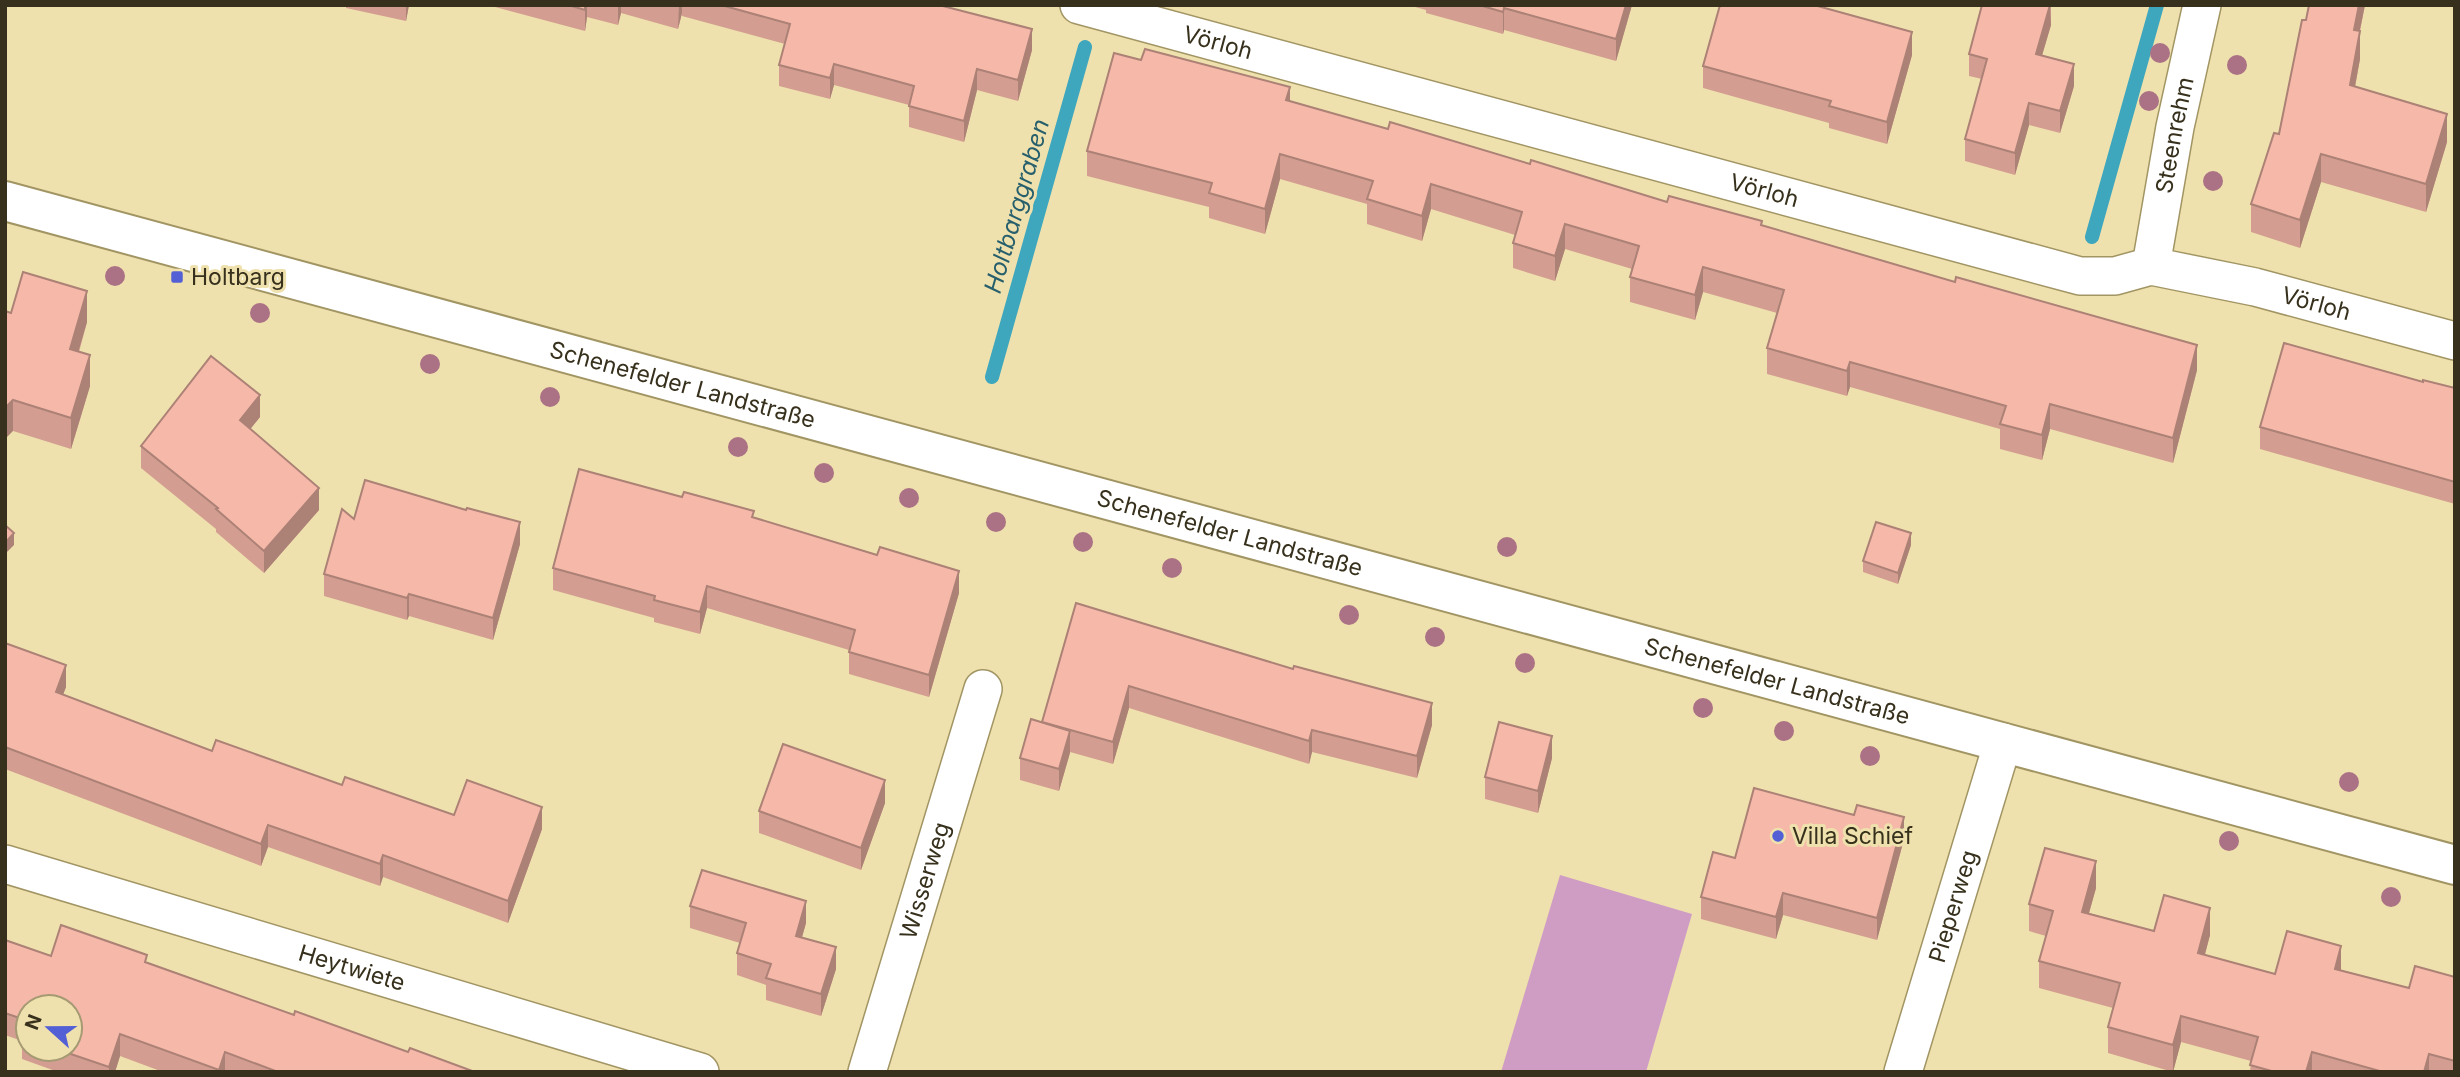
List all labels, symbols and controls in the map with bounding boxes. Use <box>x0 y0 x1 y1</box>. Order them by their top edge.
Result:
street label: Vörloh <box>1180 20 1256 65</box>
street label: Steenrehm <box>2150 74 2200 195</box>
water label: Holtbarggraben <box>978 115 1055 296</box>
street label: Vörloh <box>1727 168 1802 213</box>
place label: Holtbarg <box>191 263 285 291</box>
marker: Holtbarg <box>169 269 185 285</box>
street label: Vörloh <box>2279 281 2354 326</box>
street label: Schenefelder Landstraße <box>547 335 818 434</box>
street label: Schenefelder Landstraße <box>1094 484 1366 582</box>
street label: Schenefelder Landstraße <box>1641 632 1913 731</box>
street label: Wisserweg <box>894 819 956 942</box>
place label: Villa Schief <box>1792 822 1913 850</box>
marker: Villa Schief <box>1770 828 1786 844</box>
street label: Pieperweg <box>1923 847 1983 966</box>
street label: Heytwiete <box>295 939 408 997</box>
north arrow <box>14 993 84 1063</box>
text: N <box>20 1011 47 1033</box>

